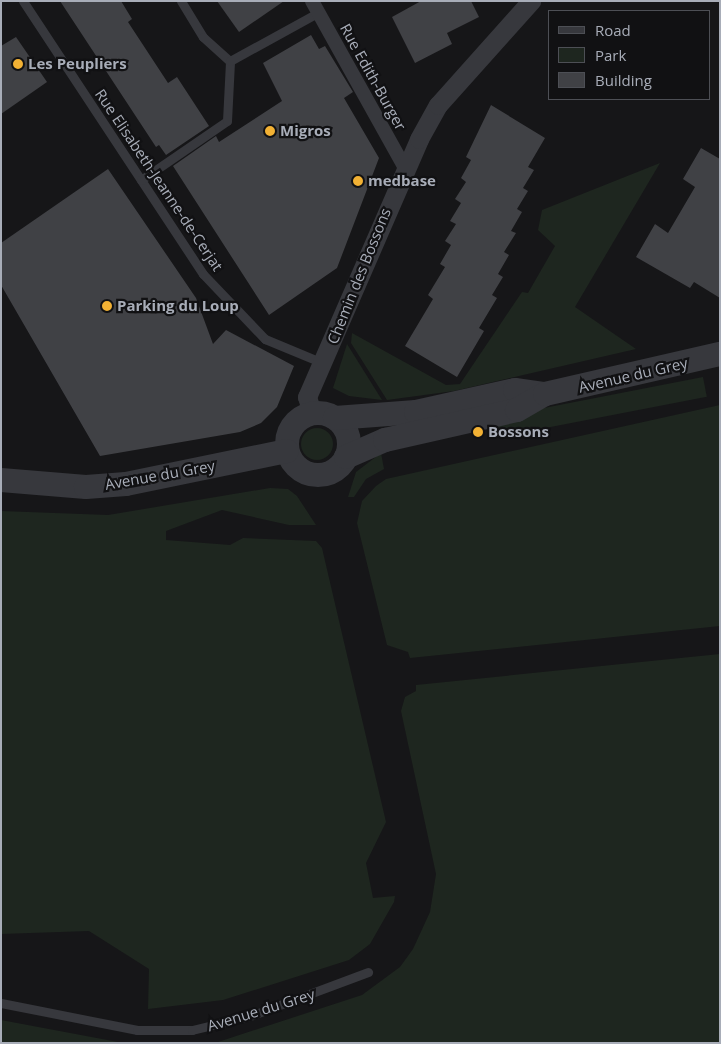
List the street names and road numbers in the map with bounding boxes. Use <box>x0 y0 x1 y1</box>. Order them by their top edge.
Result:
street label: Rue Edith-Burger <box>336 21 410 133</box>
street label: Rue Elisabeth-Jeanne-de-Cerjat <box>91 86 227 274</box>
street label: Chemin des Bossons <box>324 205 394 347</box>
street label: Avenue du Grey <box>577 354 689 396</box>
street label: Avenue du Grey <box>104 456 216 494</box>
street label: Avenue du Grey <box>205 985 317 1035</box>

